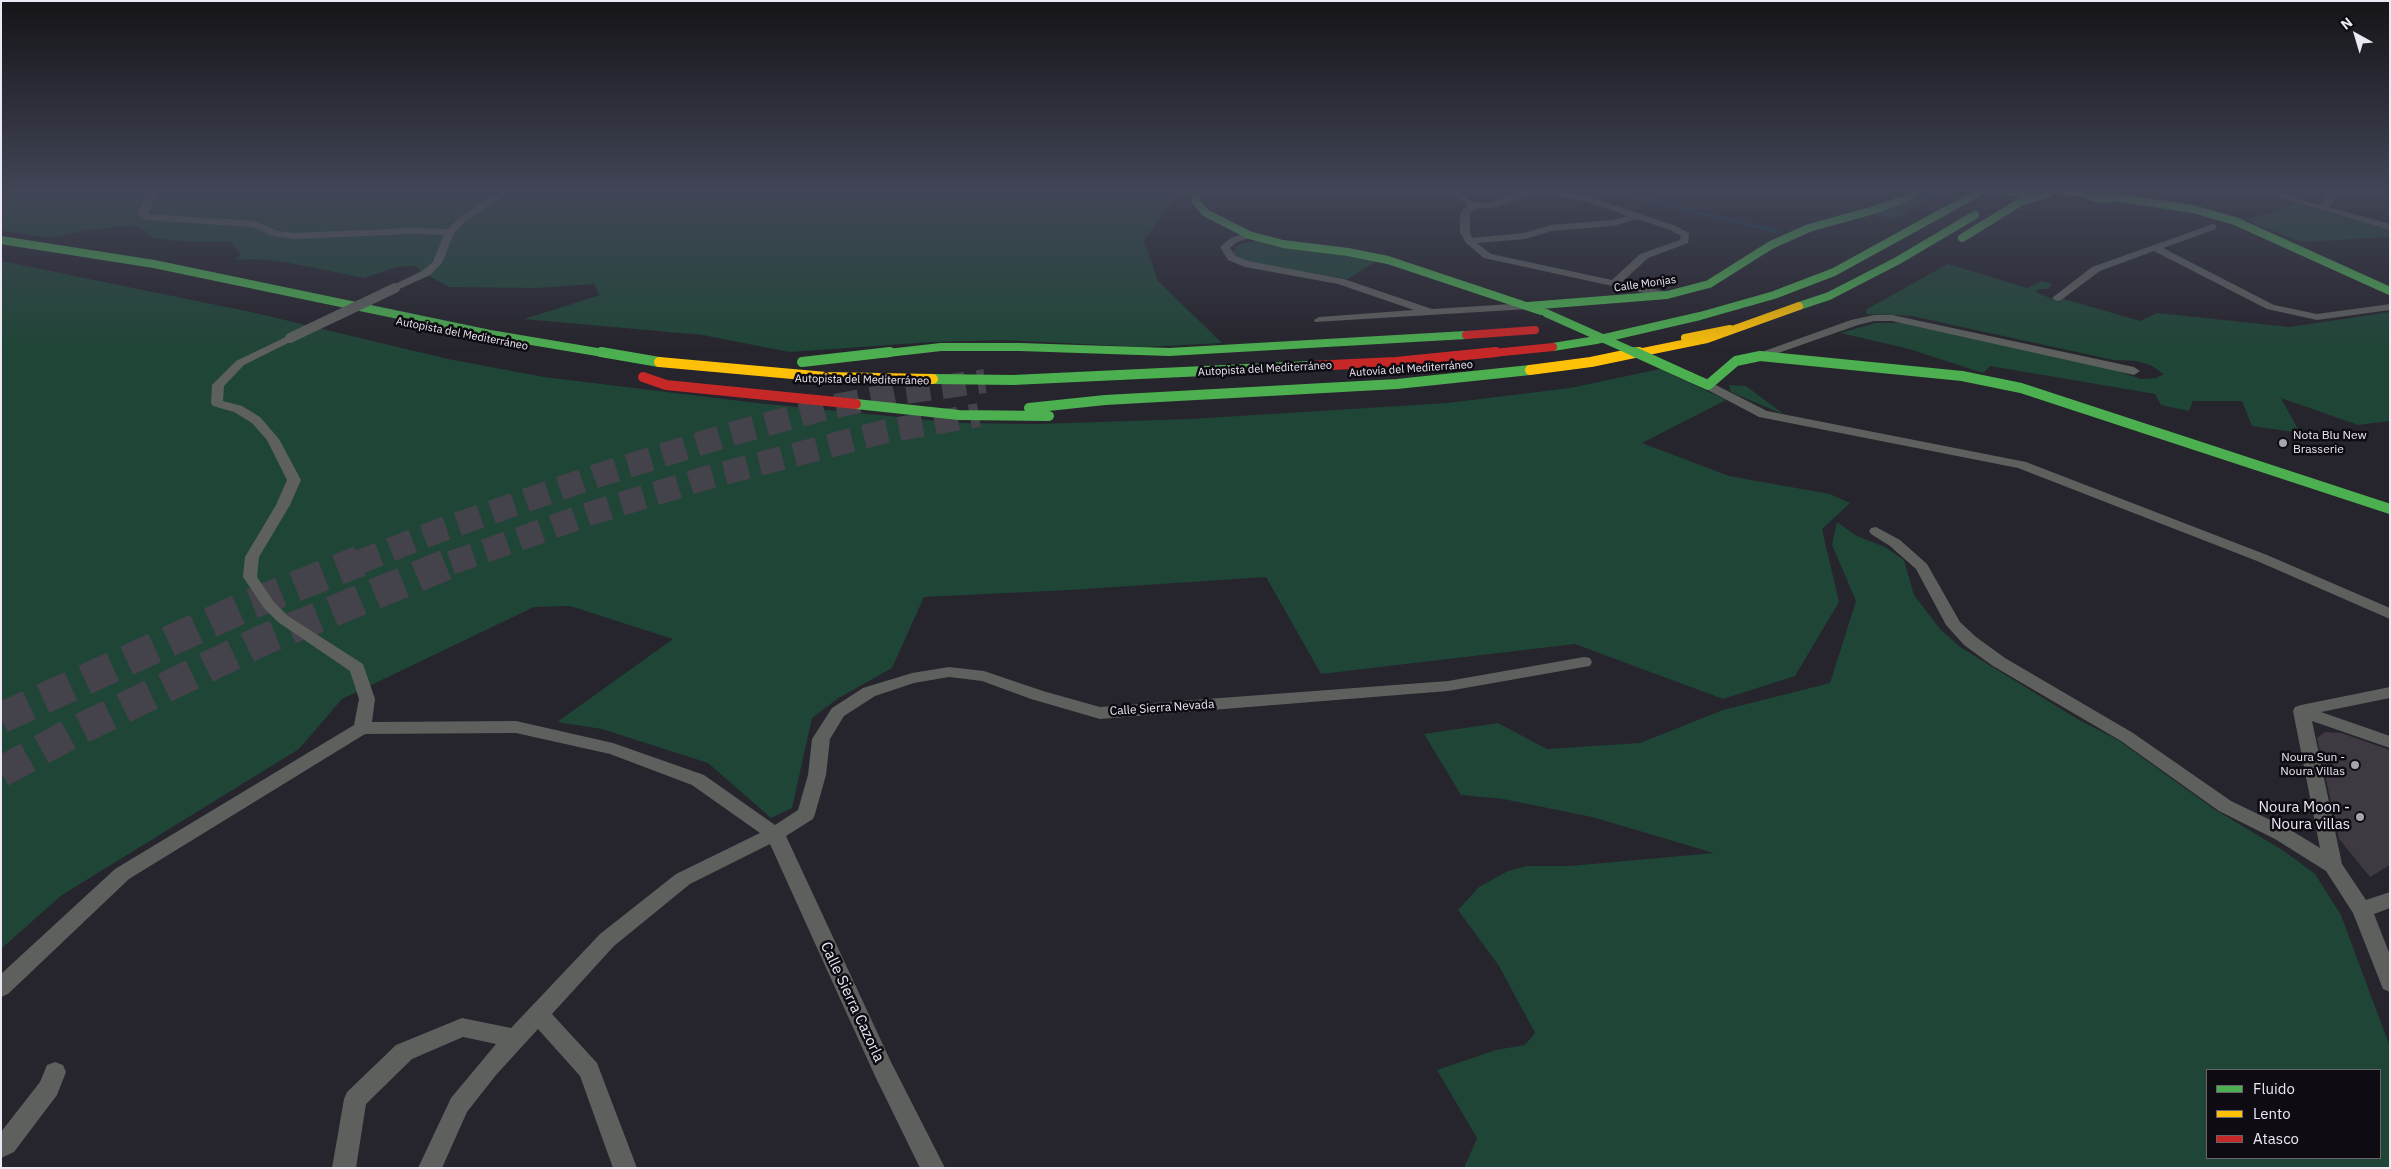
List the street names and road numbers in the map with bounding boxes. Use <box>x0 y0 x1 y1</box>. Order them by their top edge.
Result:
street label: Calle Monjas <box>1613 273 1677 295</box>
street label: Autopista del Mediterráneo <box>395 315 529 353</box>
street label: Autovía del Mediterráneo <box>1349 358 1473 380</box>
street label: Autopista del Mediterráneo <box>1198 359 1332 379</box>
street label: Autopista del Mediterráneo <box>795 372 929 388</box>
street label: Calle Sierra Nevada <box>1109 697 1215 719</box>
street label: Calle Sierra Cazorla <box>816 939 888 1065</box>

